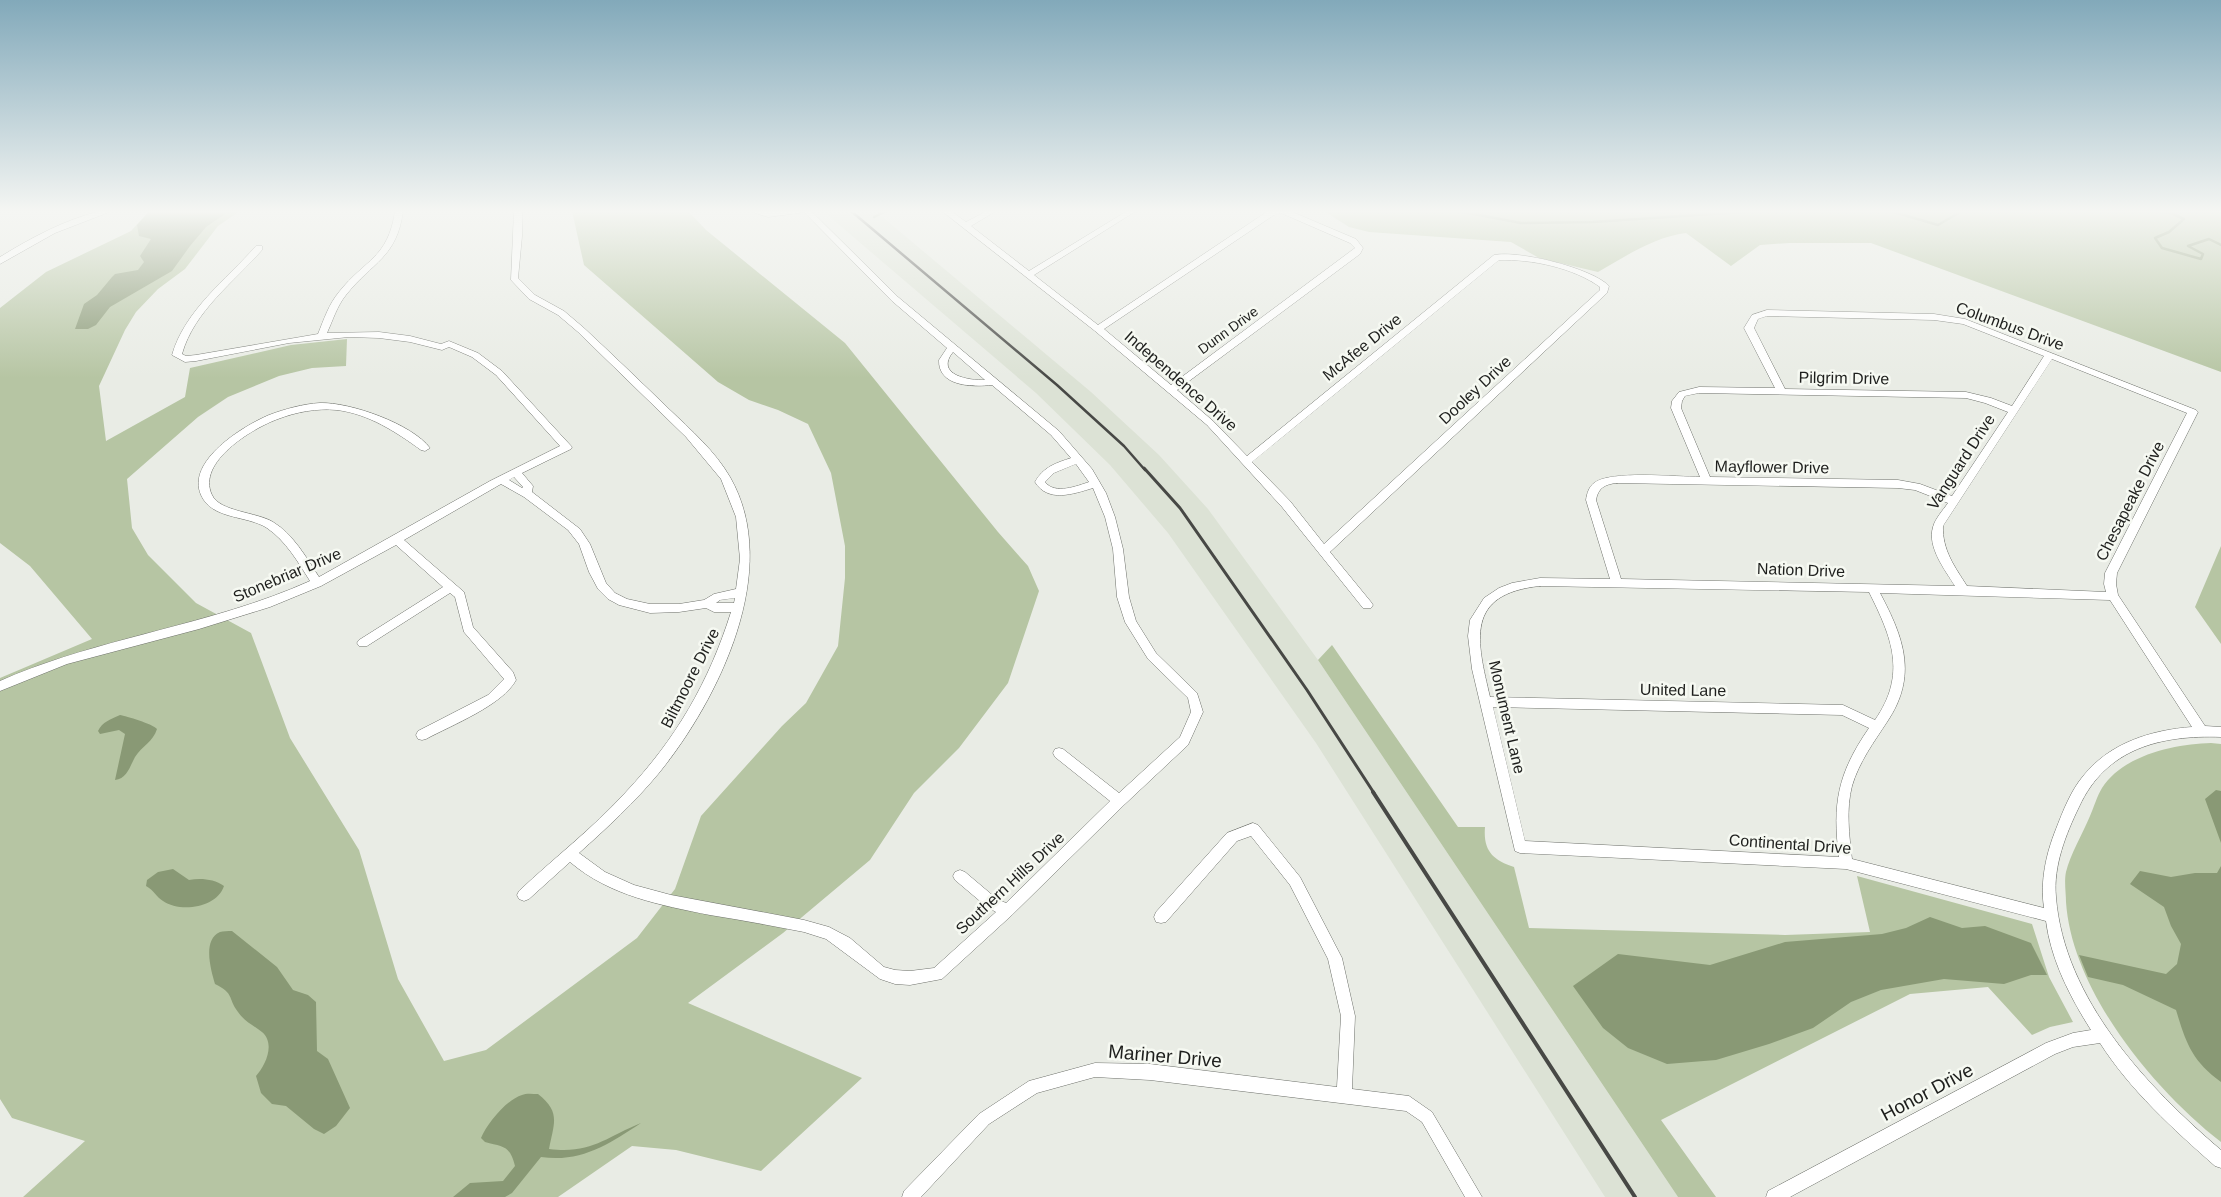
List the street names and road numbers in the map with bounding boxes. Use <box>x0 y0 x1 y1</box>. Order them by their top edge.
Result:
street label: Columbus Drive <box>1954 299 2066 353</box>
street label: Dunn Drive <box>1195 303 1261 357</box>
street label: McAfee Drive <box>1319 310 1405 384</box>
street label: Independence Drive <box>1121 328 1241 434</box>
street label: Dooley Drive <box>1436 352 1514 427</box>
street label: Pilgrim Drive <box>1799 369 1890 387</box>
street label: Vanguard Drive <box>1924 411 1998 513</box>
street label: Chesapeake Drive <box>2093 438 2167 563</box>
street label: Mayflower Drive <box>1715 458 1830 477</box>
street label: Stonebriar Drive <box>230 545 344 605</box>
street label: Nation Drive <box>1757 560 1845 580</box>
street label: Biltmoore Drive <box>658 625 722 731</box>
street label: Monument Lane <box>1486 659 1528 775</box>
street label: United Lane <box>1640 681 1726 699</box>
street label: Southern Hills Drive <box>952 829 1068 937</box>
street label: Continental Drive <box>1728 831 1852 857</box>
street label: Mariner Drive <box>1107 1041 1223 1071</box>
street label: Honor Drive <box>1877 1059 1977 1125</box>

